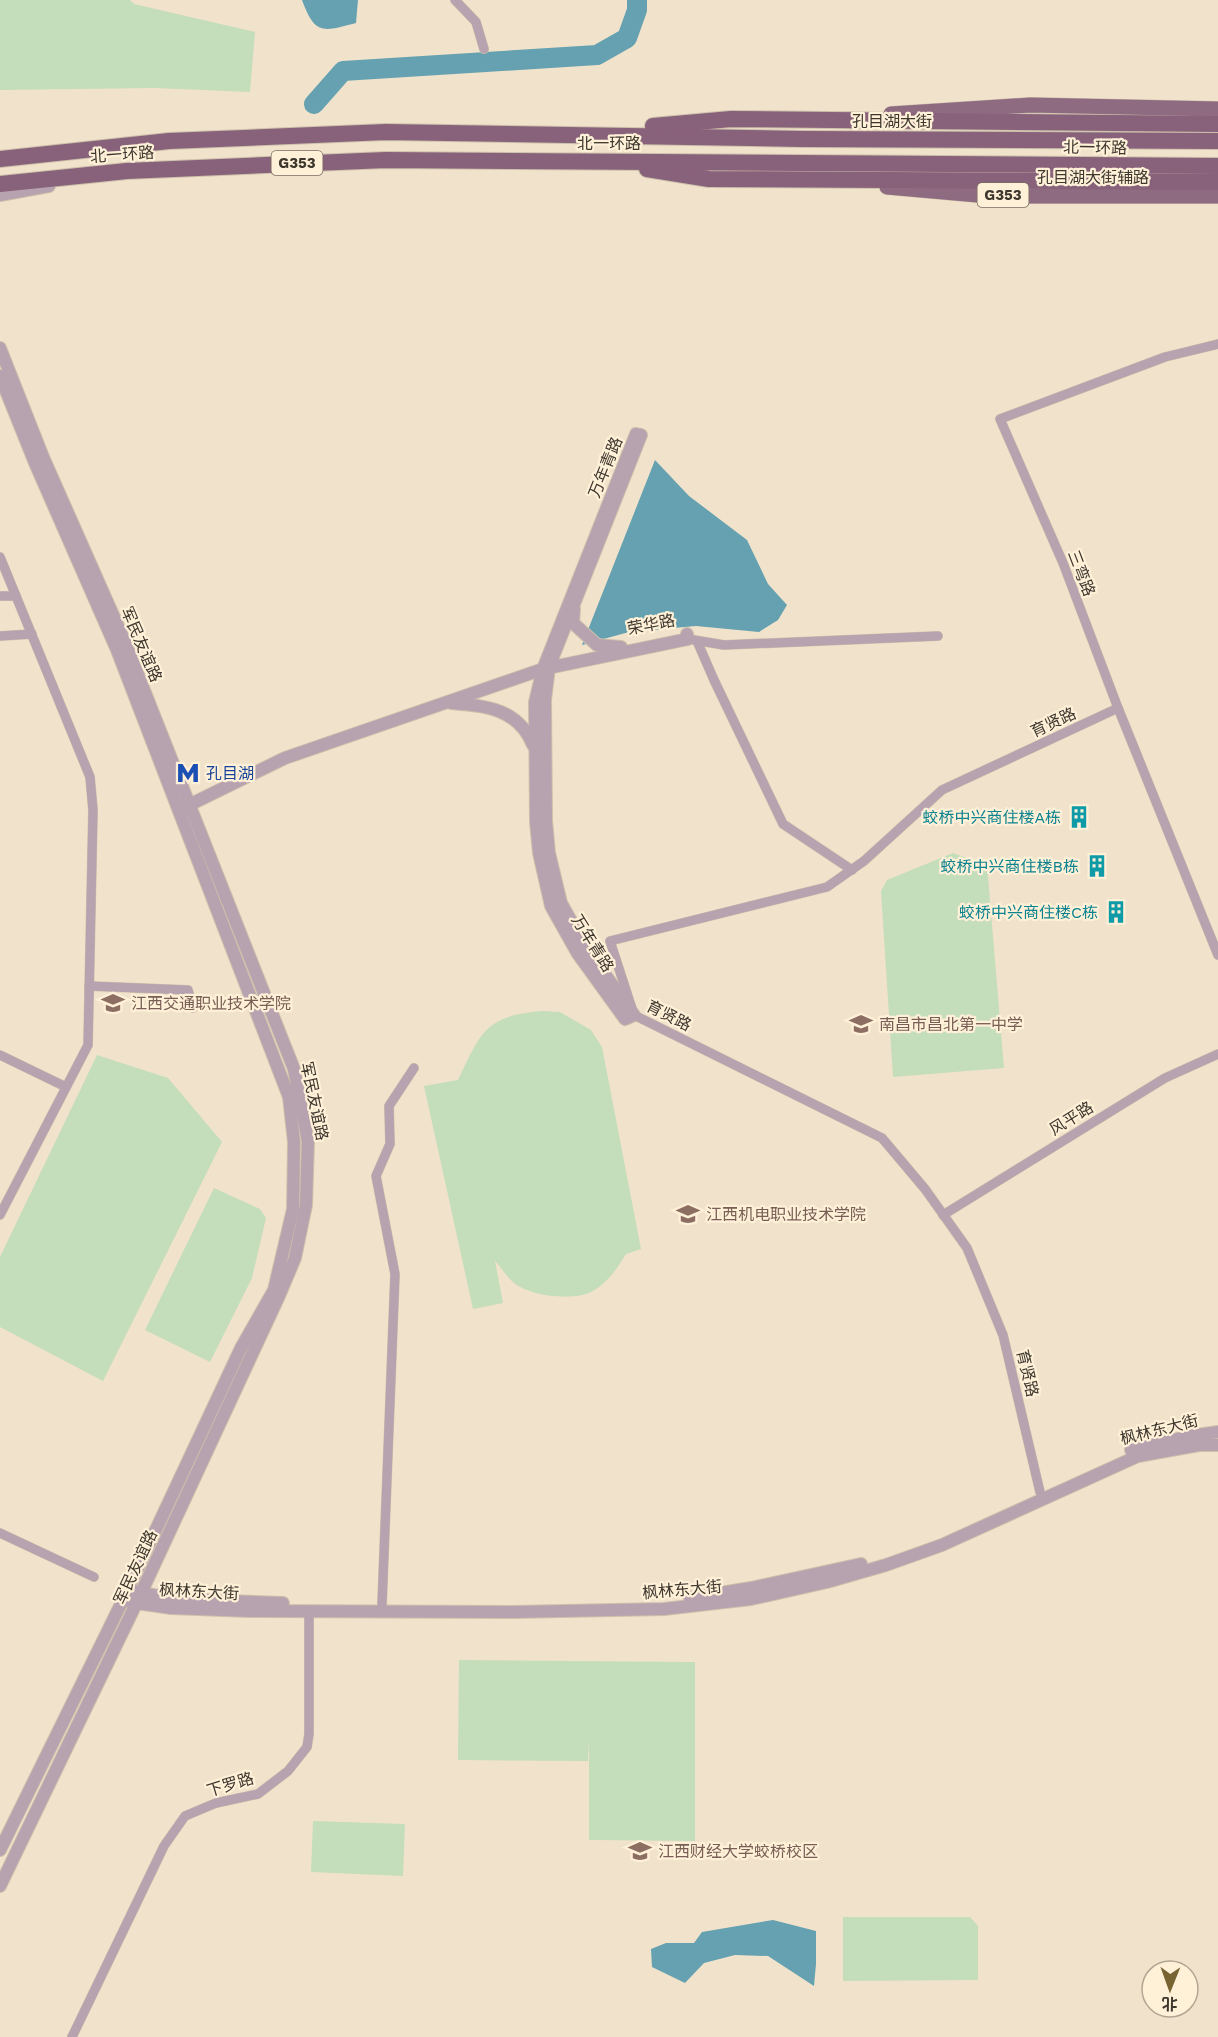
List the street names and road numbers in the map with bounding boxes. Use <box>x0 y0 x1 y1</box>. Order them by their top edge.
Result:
street label: 孔目湖大街 <box>852 112 932 131</box>
street label: 北一环路 <box>577 134 641 153</box>
street label: 北一环路 <box>1063 137 1127 158</box>
street label: 北一环路 <box>89 143 155 166</box>
road number: G353 <box>272 151 322 175</box>
street label: 孔目湖大街辅路 <box>1037 168 1149 187</box>
road number: G353 <box>978 183 1028 207</box>
street label: 万年青路 <box>585 434 626 500</box>
street label: 三弯路 <box>1064 547 1099 599</box>
street label: 军民友谊路 <box>117 604 166 685</box>
street label: 荣华路 <box>626 611 676 638</box>
street label: 育贤路 <box>1027 704 1079 741</box>
street label: 万年青路 <box>568 911 618 975</box>
street label: 育贤路 <box>643 996 694 1035</box>
street label: 军民友谊路 <box>297 1060 332 1142</box>
street label: 风平路 <box>1046 1098 1097 1139</box>
street label: 育贤路 <box>1013 1348 1042 1399</box>
street label: 枫林东大街 <box>1118 1411 1200 1448</box>
street label: 军民友谊路 <box>110 1527 161 1607</box>
street label: 枫林东大街 <box>641 1577 723 1602</box>
street label: 枫林东大街 <box>159 1580 239 1603</box>
street label: 下罗路 <box>204 1768 256 1801</box>

